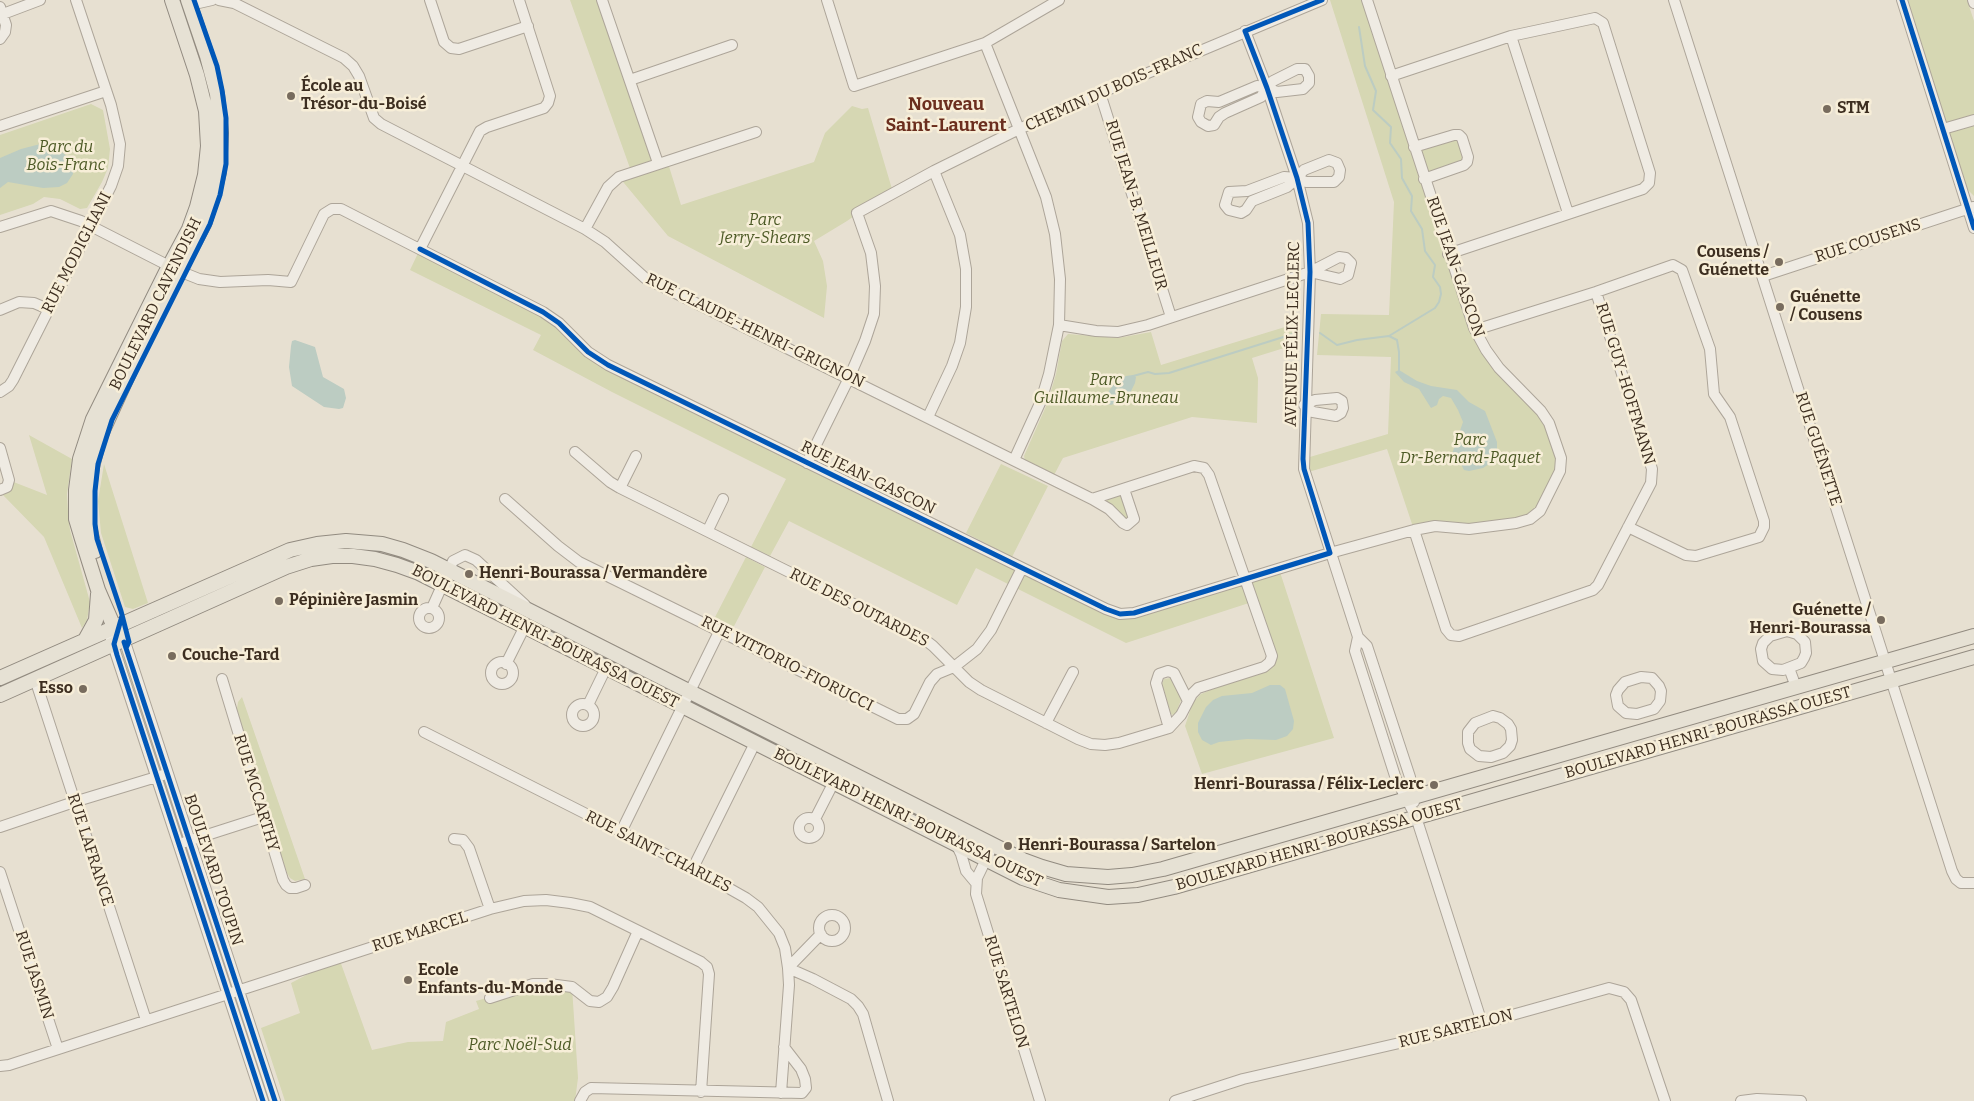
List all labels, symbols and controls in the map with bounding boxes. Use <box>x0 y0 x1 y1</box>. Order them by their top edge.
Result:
street label: CHEMIN DU BOIS-FRANC <box>1022 40 1206 136</box>
place label: École au Trésor-du-Boisé <box>301 77 427 115</box>
marker: École au Trésor-du-Boisé <box>285 90 297 102</box>
district label: Nouveau Saint-Laurent <box>885 94 1007 136</box>
place label: STM <box>1837 99 1870 119</box>
marker: STM <box>1821 103 1833 115</box>
street label: RUE JEAN-B. MEILLEUR <box>1101 118 1171 292</box>
park label: Parc du Bois-Franc <box>26 138 106 176</box>
street label: RUE MODIGLIANI <box>38 189 116 317</box>
street label: RUE JEAN-GASCON <box>1422 194 1488 340</box>
park label: Parc Jerry-Shears <box>719 211 811 249</box>
street label: BOULEVARD CAVENDISH <box>106 215 206 393</box>
street label: RUE COUSENS <box>1813 215 1923 267</box>
street label: AVENUE FÉLIX-LECLERC <box>1282 241 1304 427</box>
place label: Cousens / Guénette <box>1697 243 1769 281</box>
marker: Cousens / Guénette <box>1773 256 1785 268</box>
street label: RUE CLAUDE-HENRI-GRIGNON <box>642 270 868 392</box>
place label: Guénette / Cousens <box>1790 288 1862 326</box>
street label: RUE GUY-HOFFMANN <box>1591 301 1659 467</box>
marker: Guénette / Cousens <box>1774 301 1786 313</box>
park label: Parc Guillaume-Bruneau <box>1033 371 1179 409</box>
street label: RUE GUÉNETTE <box>1791 390 1845 508</box>
park label: Parc Dr-Bernard-Paquet <box>1400 431 1540 469</box>
street label: RUE JEAN-GASCON <box>797 437 939 519</box>
street label: BOULEVARD HENRI-BOURASSA OUEST <box>408 561 682 713</box>
place label: Henri-Bourassa / Vermandère <box>479 564 707 584</box>
street label: RUE DES OUTARDES <box>786 565 932 651</box>
marker: Henri-Bourassa / Vermandère <box>463 568 475 580</box>
place label: Pépinière Jasmin <box>289 591 418 611</box>
marker: Pépinière Jasmin <box>273 595 285 607</box>
place label: Guénette / Henri-Bourassa <box>1750 601 1871 639</box>
street label: RUE VITTORIO-FIORUCCI <box>698 612 876 716</box>
marker: Guénette / Henri-Bourassa <box>1875 614 1887 626</box>
place label: Couche-Tard <box>182 646 279 666</box>
marker: Couche-Tard <box>166 650 178 662</box>
place label: Esso <box>39 679 73 699</box>
marker: Esso <box>77 683 89 695</box>
street label: BOULEVARD HENRI-BOURASSA OUEST <box>1563 683 1853 783</box>
street label: RUE MCCARTHY <box>229 732 283 854</box>
street label: BOULEVARD HENRI-BOURASSA OUEST <box>770 744 1046 892</box>
place label: Henri-Bourassa / Félix-Leclerc <box>1194 775 1424 795</box>
marker: Henri-Bourassa / Félix-Leclerc <box>1428 779 1440 791</box>
street label: RUE LAFRANCE <box>63 791 117 909</box>
street label: BOULEVARD TOUPIN <box>179 792 247 948</box>
street label: BOULEVARD HENRI-BOURASSA OUEST <box>1174 795 1464 895</box>
street label: RUE SAINT-CHARLES <box>582 807 734 897</box>
place label: Henri-Bourassa / Sartelon <box>1018 836 1216 856</box>
marker: Henri-Bourassa / Sartelon <box>1002 840 1014 852</box>
street label: RUE MARCEL <box>370 908 470 956</box>
street label: RUE JASMIN <box>11 928 57 1022</box>
street label: RUE SARTELON <box>980 933 1032 1051</box>
place label: Ecole Enfants-du-Monde <box>418 961 563 999</box>
marker: Ecole Enfants-du-Monde <box>402 974 414 986</box>
street label: RUE SARTELON <box>1397 1006 1515 1052</box>
park label: Parc Noël-Sud <box>468 1036 572 1056</box>

